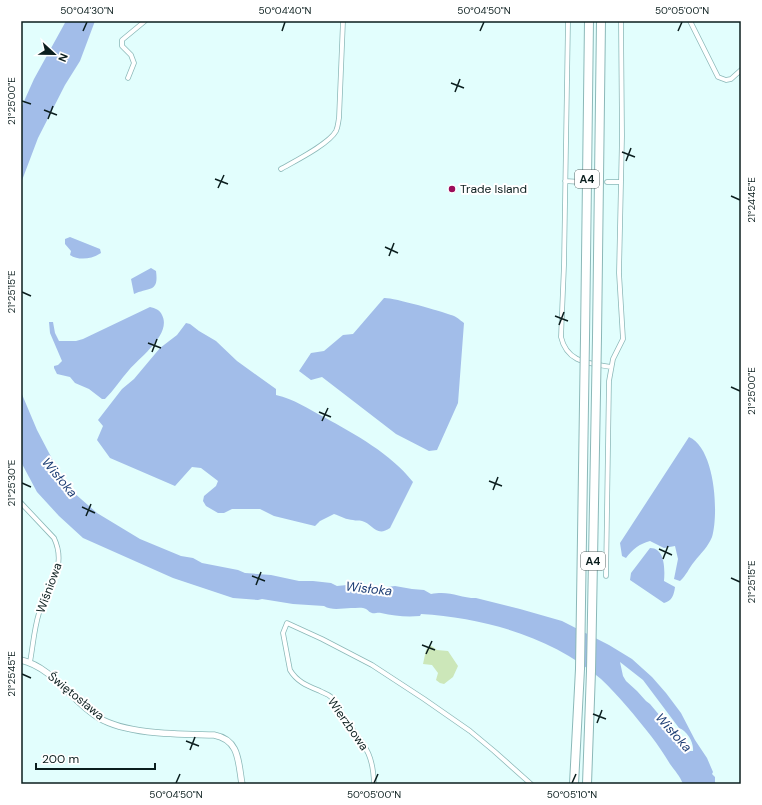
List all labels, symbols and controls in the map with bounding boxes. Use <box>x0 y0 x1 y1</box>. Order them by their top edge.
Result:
text: 50°04'30"N <box>60 4 114 17</box>
text: 50°04'40"N <box>258 4 312 17</box>
text: 50°04'50"N <box>457 4 511 17</box>
text: 50°05'00"N <box>655 4 709 17</box>
north arrow <box>34 34 74 74</box>
text: N <box>55 51 71 64</box>
text: 21°25'00"E <box>5 77 18 125</box>
road number: A4 <box>575 170 599 188</box>
text: 21°24'45"E <box>745 177 758 223</box>
place label: Trade Island <box>460 181 527 197</box>
marker: Trade Island <box>447 184 457 194</box>
text: 21°25'15"E <box>5 270 18 314</box>
text: 21°25'00"E <box>745 367 758 415</box>
water label: Wisłoka <box>38 454 81 501</box>
text: 21°25'30"E <box>5 459 18 506</box>
road number: A4 <box>581 552 605 570</box>
text: 21°25'15"E <box>745 560 758 604</box>
street label: Wiśniowa <box>32 561 66 615</box>
water label: Wisłoka <box>345 578 393 599</box>
text: 21°25'45"E <box>5 651 18 697</box>
street label: Świętosława <box>44 668 108 724</box>
street label: Wierzbowa <box>324 694 372 754</box>
water label: Wisłoka <box>652 709 696 755</box>
scale bar <box>36 745 155 771</box>
text: 200 m <box>42 751 79 767</box>
text: 50°04'50"N <box>149 788 203 801</box>
text: 50°05'00"N <box>347 788 401 801</box>
text: 50°05'10"N <box>547 788 597 801</box>

